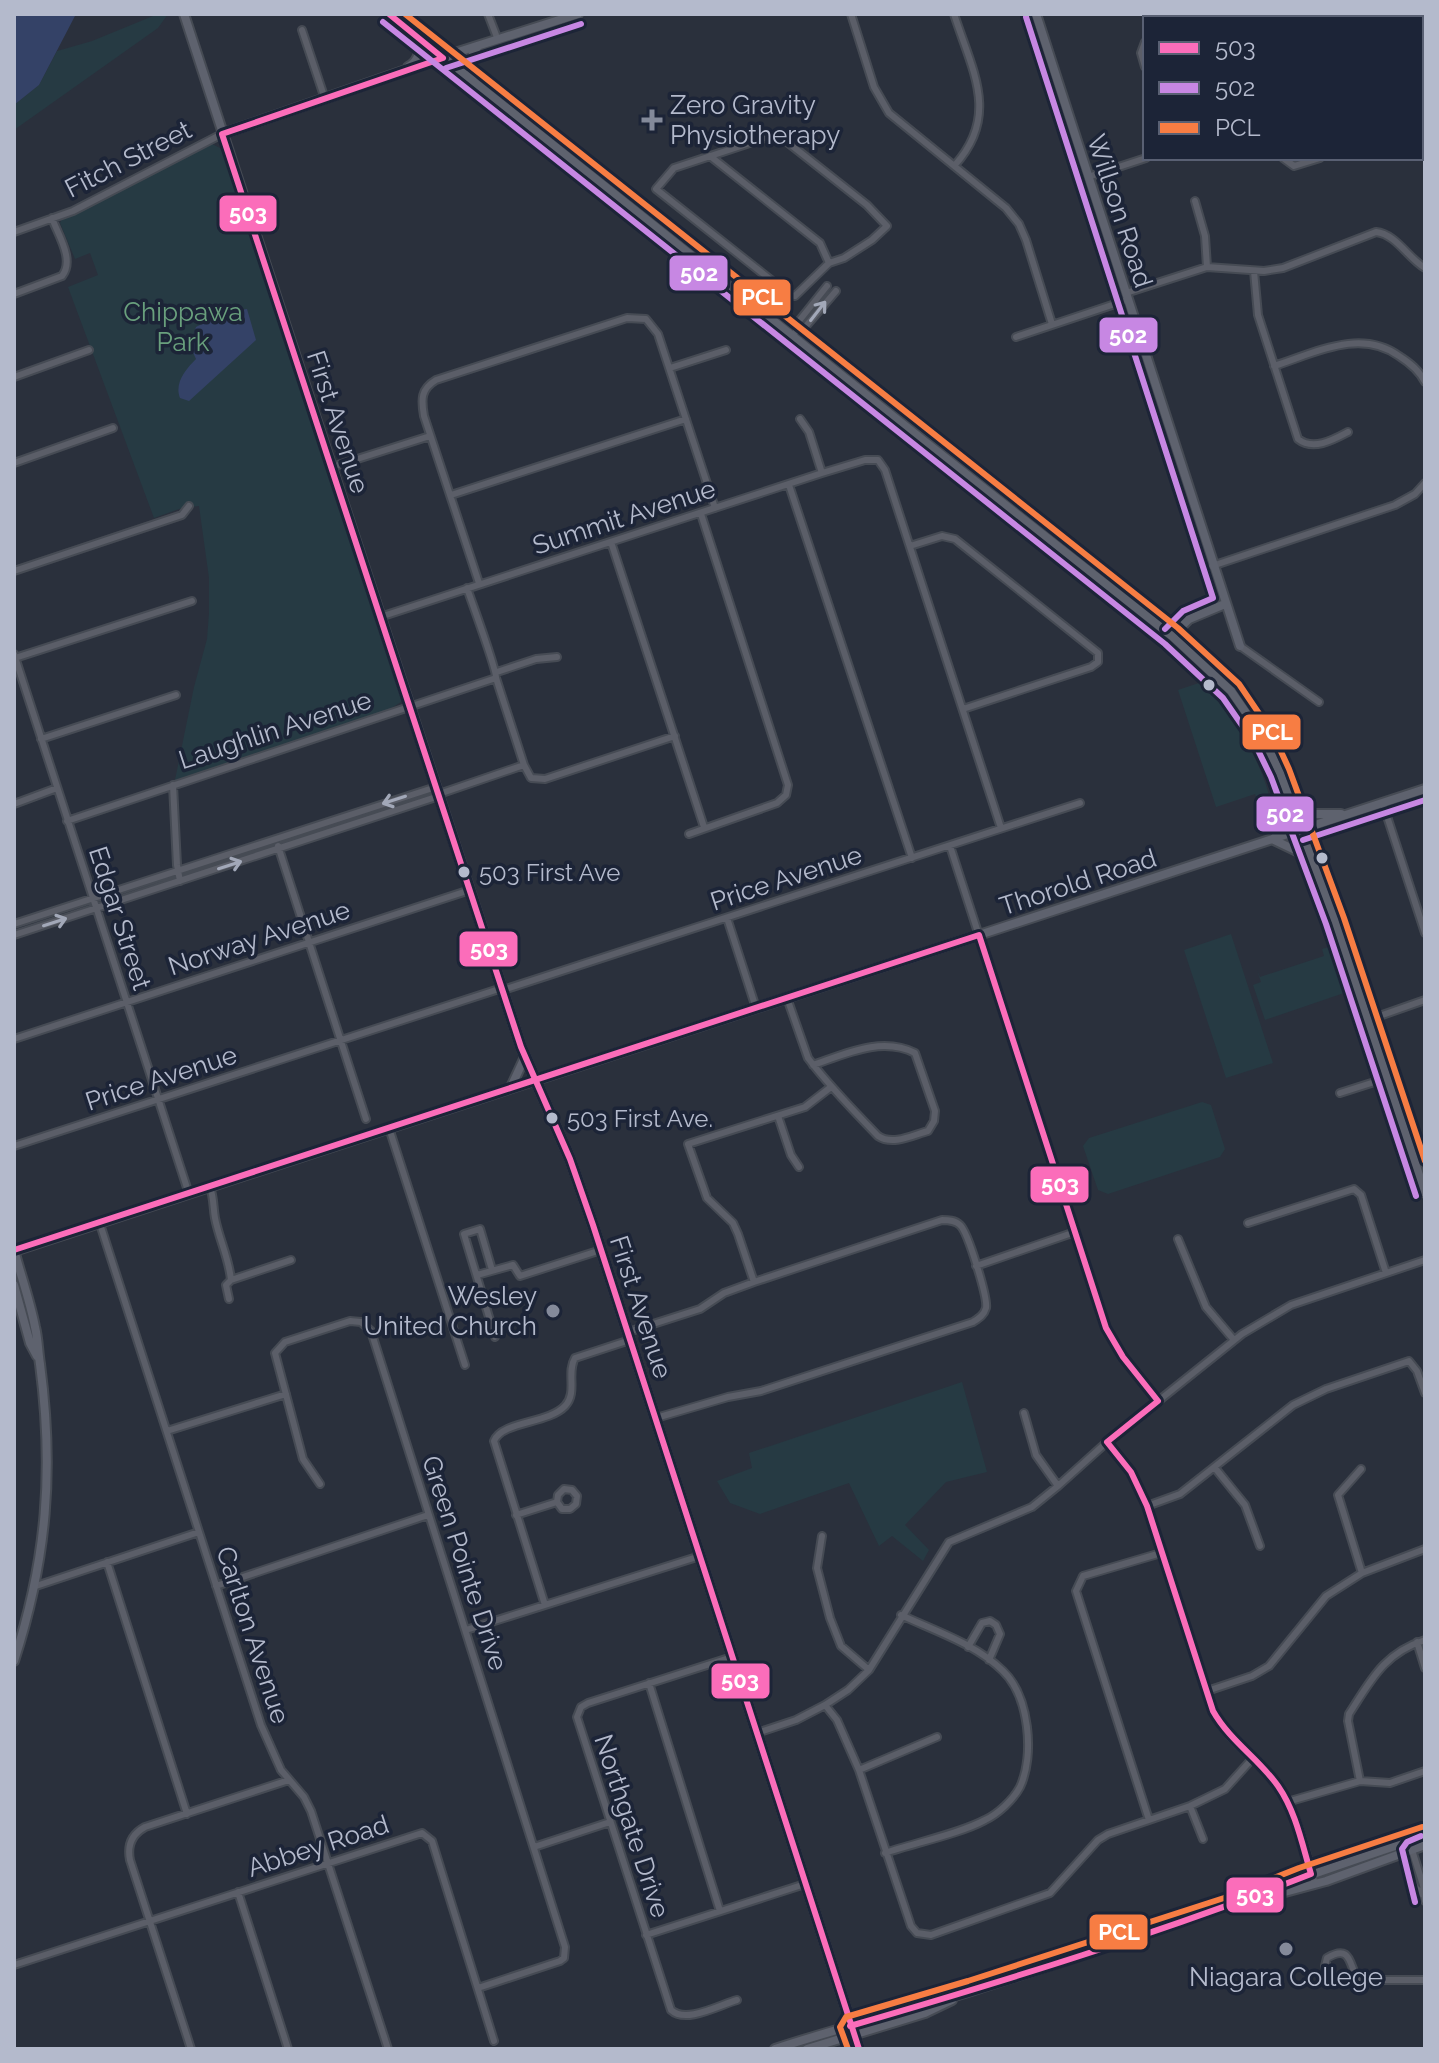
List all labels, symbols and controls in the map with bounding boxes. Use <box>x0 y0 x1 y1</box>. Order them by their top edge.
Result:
legend <box>1143 16 1423 160</box>
text: 503 <box>1215 33 1256 62</box>
text: 502 <box>1215 73 1255 102</box>
place label: Zero Gravity Physiotherapy <box>670 90 840 150</box>
marker: Zero Gravity Physiotherapy <box>641 109 663 131</box>
text: PCL <box>1215 113 1260 142</box>
street label: Fitch Street <box>60 114 196 204</box>
street label: Willson Road <box>1081 131 1159 291</box>
line badge: 503 <box>218 194 278 233</box>
text: 503 <box>229 200 267 226</box>
line badge: 502 <box>668 254 729 292</box>
text: 502 <box>680 260 718 286</box>
line badge: PCL <box>732 278 792 317</box>
text: PCL <box>741 284 783 310</box>
park label: Chippawa Park <box>123 297 243 357</box>
one-way arrow <box>809 301 827 322</box>
line badge: 502 <box>1098 316 1159 354</box>
text: 502 <box>1109 322 1147 348</box>
street label: First Avenue <box>301 347 375 497</box>
street label: Summit Avenue <box>529 473 719 561</box>
unlabelled marker <box>1201 677 1217 693</box>
street label: Laughlin Avenue <box>175 685 375 775</box>
line badge: PCL <box>1241 713 1302 751</box>
text: PCL <box>1251 719 1293 745</box>
one-way arrow <box>382 794 407 809</box>
line badge: 502 <box>1255 795 1315 833</box>
text: 502 <box>1266 801 1304 827</box>
street label: Price Avenue <box>706 839 866 917</box>
street label: Edgar Street <box>83 842 157 994</box>
street label: Thorold Road <box>996 843 1160 921</box>
unlabelled marker <box>1314 850 1330 866</box>
one-way arrow <box>217 856 242 871</box>
place label: 503 First Ave <box>479 858 620 887</box>
marker: 503 First Ave <box>456 864 472 880</box>
street label: Norway Avenue <box>164 894 354 982</box>
one-way arrow <box>42 914 67 928</box>
line badge: 503 <box>458 930 519 968</box>
text: 503 <box>470 936 508 962</box>
street label: Price Avenue <box>81 1039 241 1117</box>
place label: 503 First Ave. <box>567 1104 713 1133</box>
marker: 503 First Ave. <box>544 1110 560 1126</box>
line badge: 503 <box>1029 1165 1090 1204</box>
text: 503 <box>1041 1171 1079 1197</box>
street label: First Avenue <box>604 1232 678 1382</box>
place label: Wesley United Church <box>364 1281 537 1341</box>
marker: Wesley United Church <box>544 1302 562 1320</box>
street label: Green Pointe Drive <box>416 1452 514 1674</box>
street label: Carlton Avenue <box>210 1543 296 1727</box>
line badge: 503 <box>710 1662 771 1700</box>
text: 503 <box>721 1667 759 1693</box>
street label: Northgate Drive <box>588 1731 676 1921</box>
street label: Abbey Road <box>243 1809 393 1883</box>
line badge: 503 <box>1225 1876 1285 1914</box>
text: 503 <box>1236 1882 1274 1908</box>
line badge: PCL <box>1088 1913 1149 1951</box>
text: PCL <box>1098 1919 1140 1945</box>
marker: Niagara College <box>1277 1940 1295 1958</box>
place label: Niagara College <box>1189 1962 1383 1992</box>

